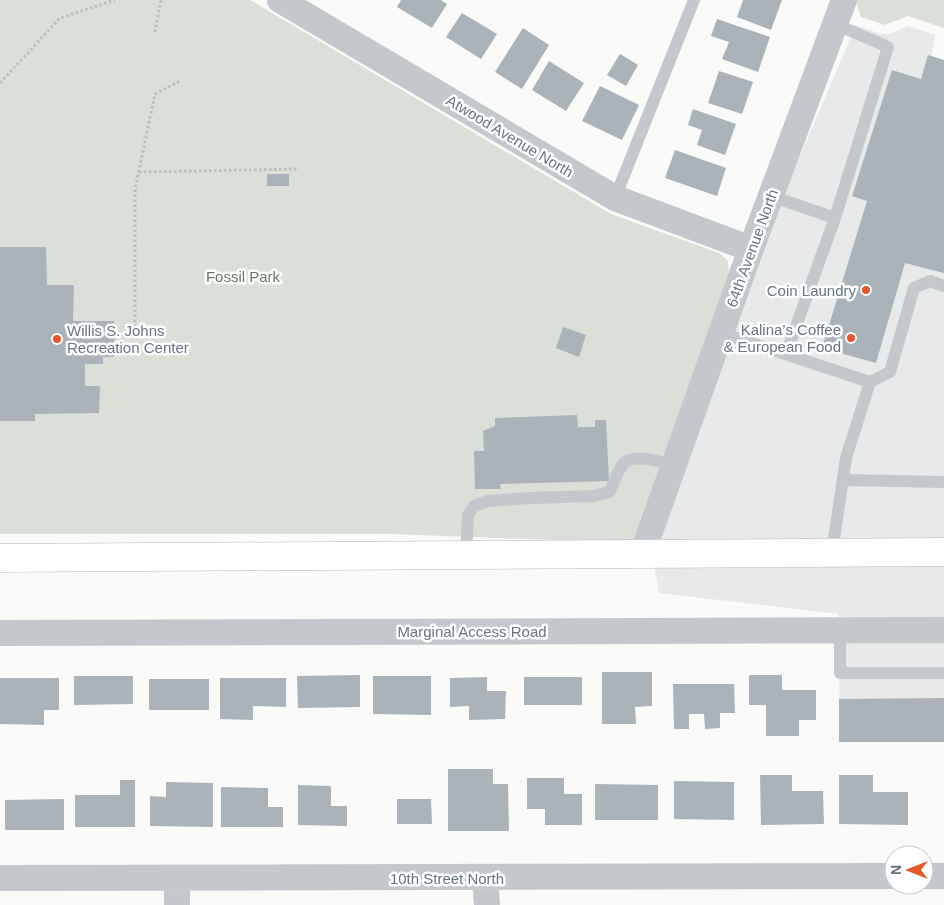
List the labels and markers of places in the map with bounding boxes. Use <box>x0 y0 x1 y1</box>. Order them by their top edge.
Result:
place label: Coin Laundry <box>767 282 856 299</box>
marker: Coin Laundry <box>860 284 872 296</box>
place label: Kalina’s Coffee & European Food <box>723 321 841 355</box>
place label: Willis S. Johns Recreation Center <box>67 322 189 356</box>
marker: Kalina’s Coffee & European Food <box>845 332 857 344</box>
marker: Willis S. Johns Recreation Center <box>51 333 63 345</box>

